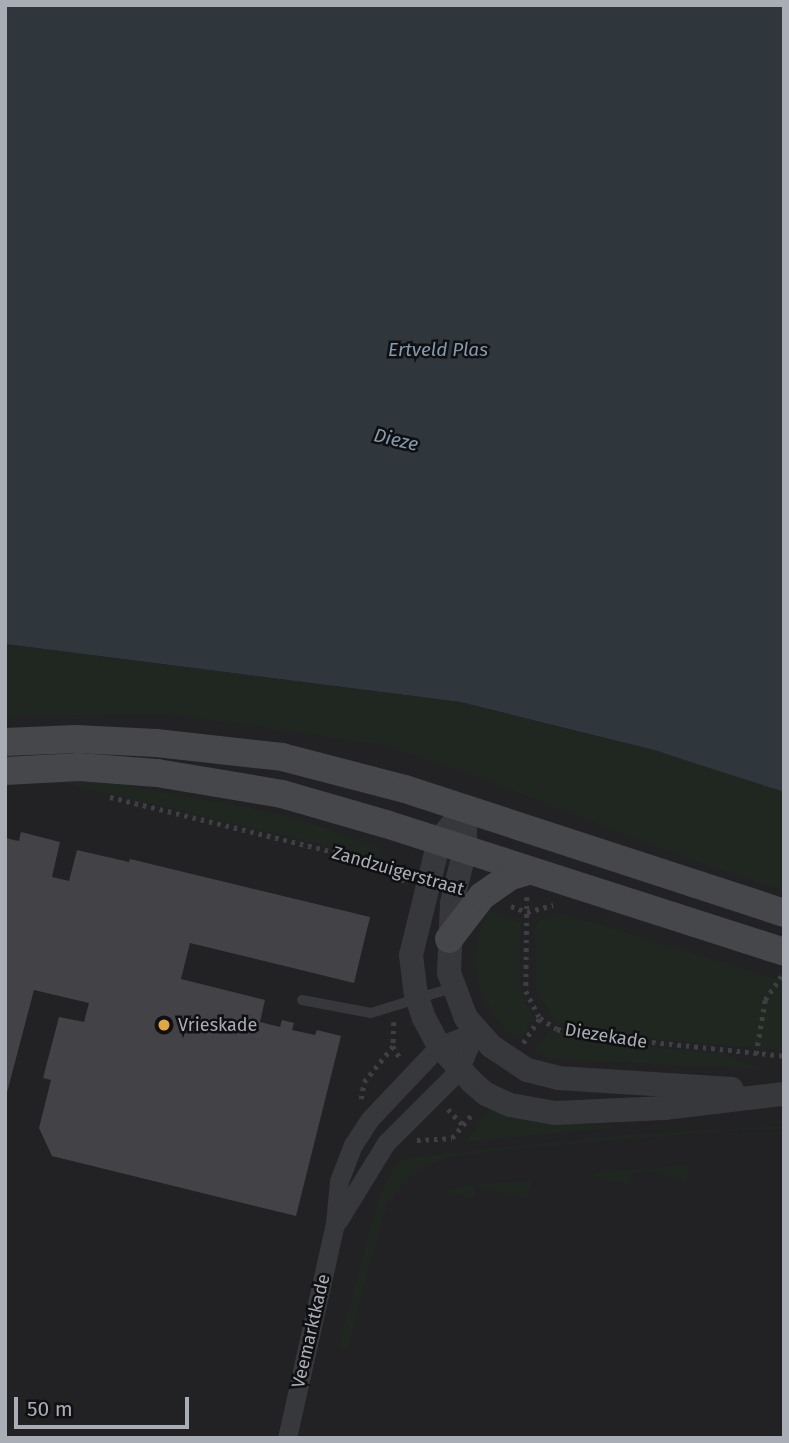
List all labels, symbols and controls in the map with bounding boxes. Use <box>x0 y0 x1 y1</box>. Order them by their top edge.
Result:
water label: Ertveld Plas <box>388 339 488 361</box>
water label: Dieze <box>371 424 421 456</box>
street label: Zandzuigerstraat <box>330 842 466 900</box>
place label: Vrieskade <box>178 1014 257 1036</box>
marker: Vrieskade <box>156 1017 172 1033</box>
street label: Diezekade <box>563 1019 649 1053</box>
street label: Veemarktkade <box>287 1272 335 1390</box>
scale bar <box>18 1384 192 1428</box>
text: 50 m <box>27 1396 73 1422</box>

